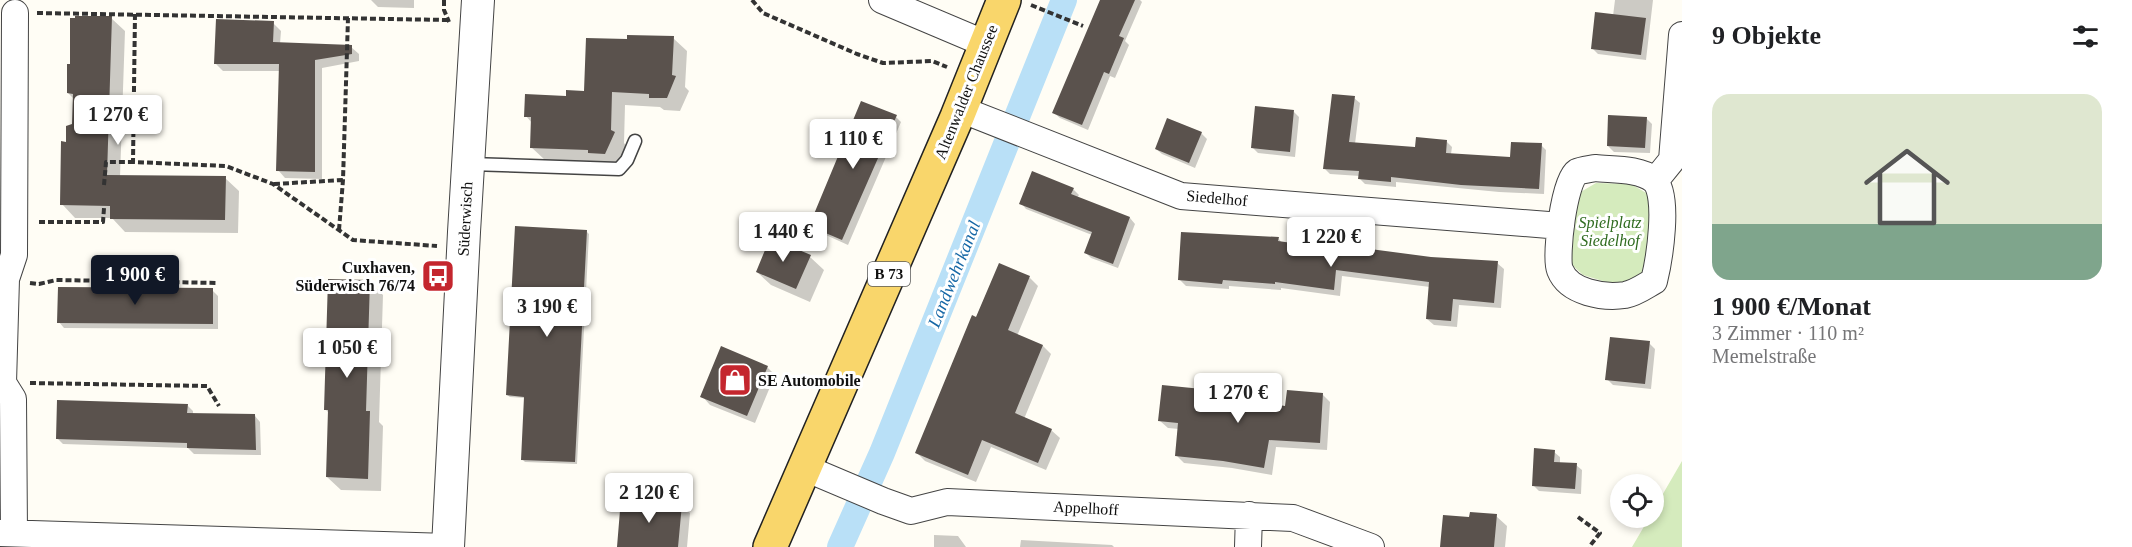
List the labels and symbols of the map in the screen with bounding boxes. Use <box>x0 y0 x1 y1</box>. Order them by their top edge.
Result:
street label: Altenwalder Chaussee <box>931 22 1001 162</box>
pin: 1 270 € <box>63 95 173 146</box>
pin: 1 110 € <box>798 119 908 170</box>
street label: Süderwisch <box>455 181 475 257</box>
street label: Siedelhof <box>1186 187 1249 209</box>
pin: 1 440 € <box>728 212 838 263</box>
park label: Spielplatz Siedelhof <box>1578 214 1642 250</box>
pin: 1 220 € <box>1276 217 1386 268</box>
water label: Landwehrkanal <box>923 218 984 331</box>
pin: 1 900 € <box>80 255 190 306</box>
bus stop icon: Cuxhaven, Süderwisch 76/74 <box>420 258 456 294</box>
place label: Cuxhaven, Süderwisch 76/74 <box>295 259 415 294</box>
road number: B 73 <box>868 262 910 286</box>
pin: 3 190 € <box>492 287 602 338</box>
pin: 1 050 € <box>292 328 402 379</box>
shop icon: SE Automobile <box>717 362 753 398</box>
place label: SE Automobile <box>758 372 861 389</box>
pin: 1 270 € <box>1183 373 1293 424</box>
pin: 2 120 € <box>594 473 704 524</box>
street label: Appelhoff <box>1053 498 1120 519</box>

